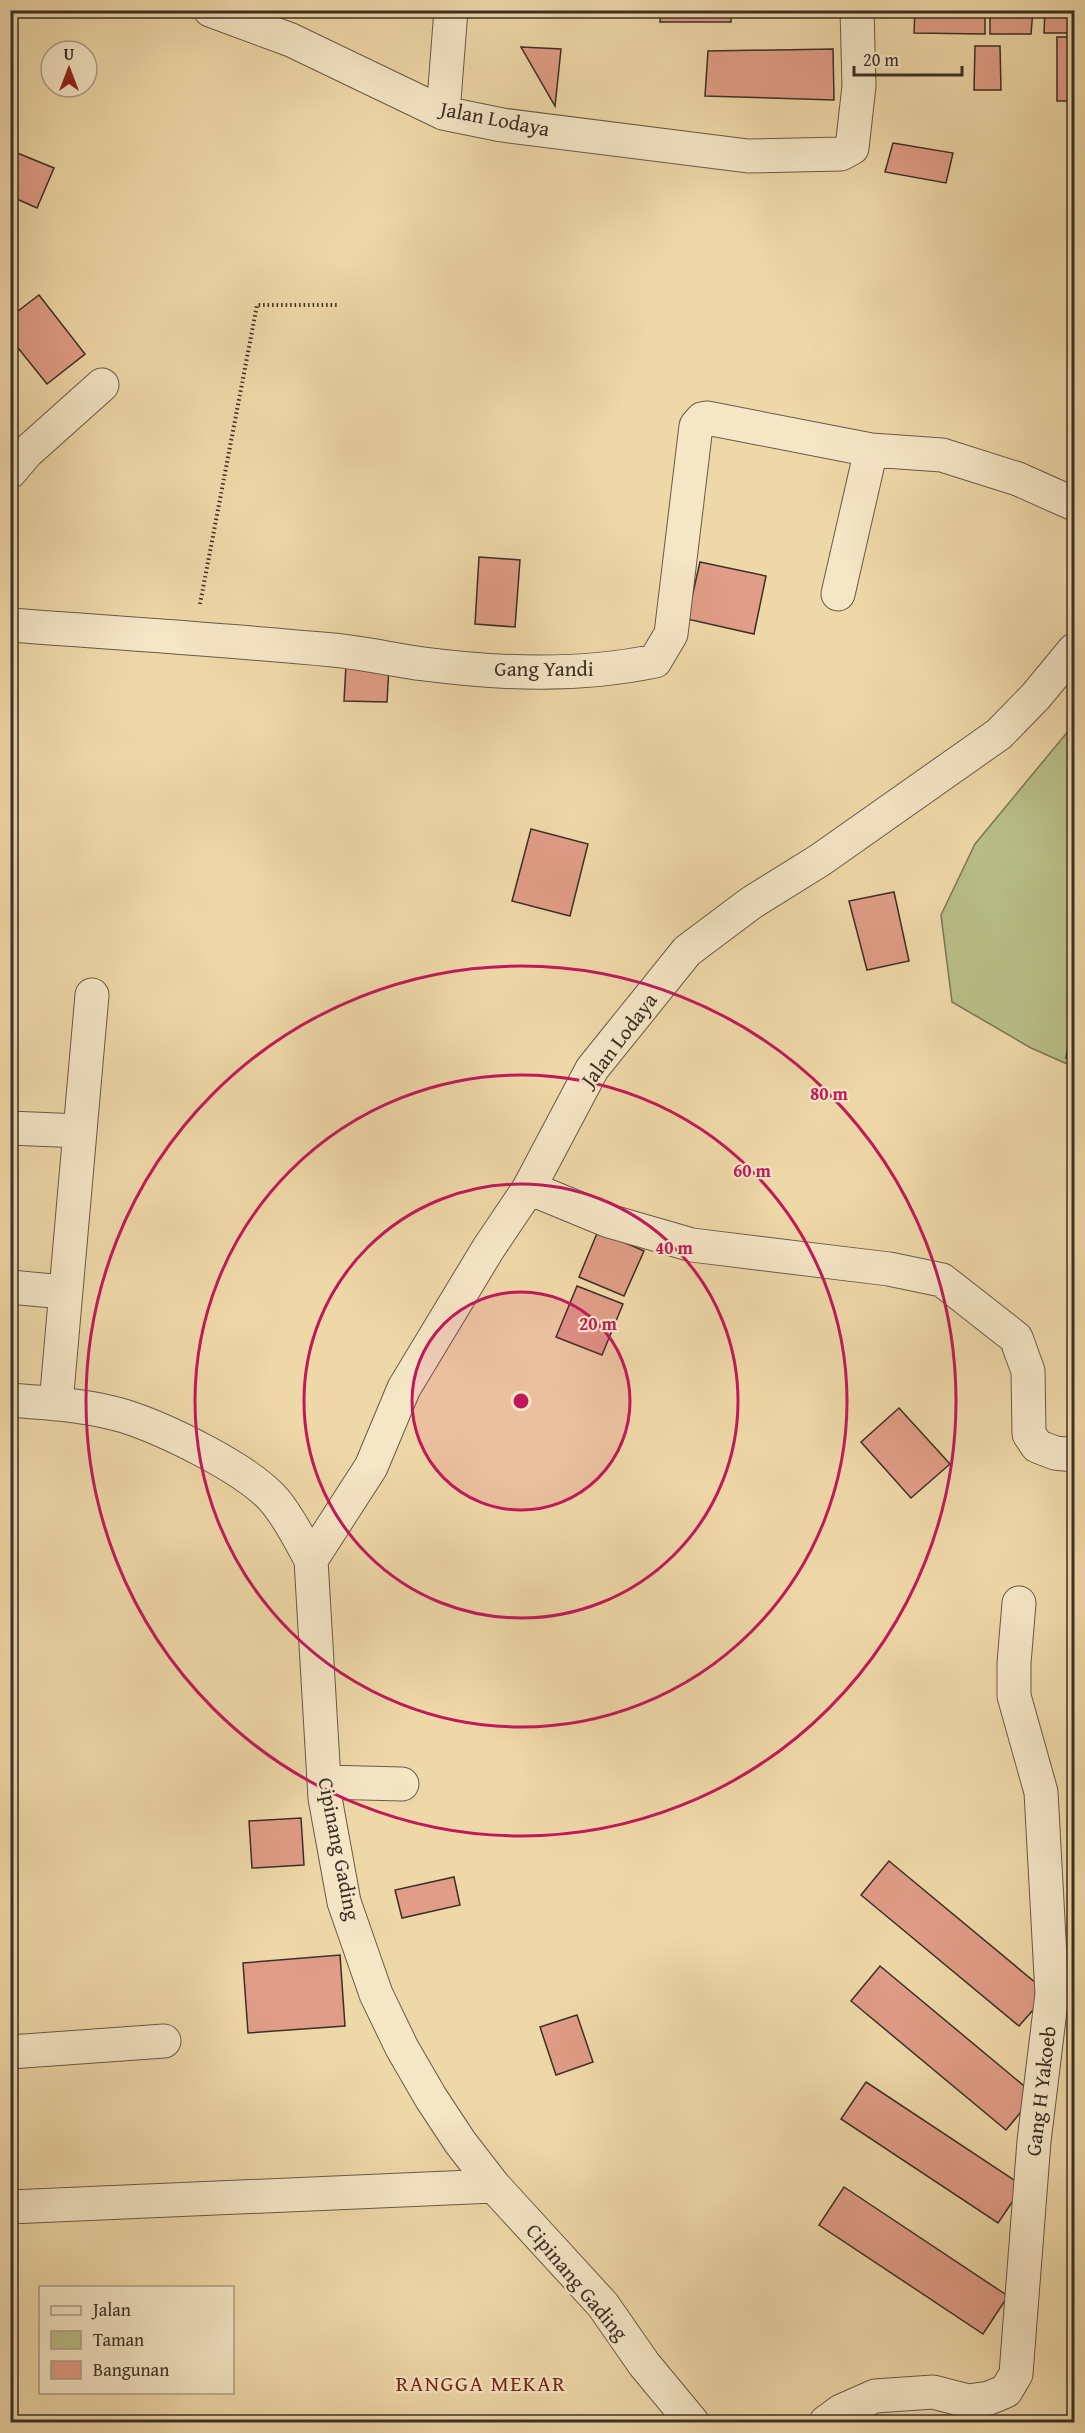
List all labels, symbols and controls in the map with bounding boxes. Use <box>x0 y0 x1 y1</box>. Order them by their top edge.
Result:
north arrow <box>39 39 99 99</box>
scale bar <box>854 39 962 77</box>
text: U <box>64 42 75 66</box>
text: 20 m <box>863 46 899 73</box>
street label: Jalan Lodaya <box>435 92 553 144</box>
street label: Gang Yandi <box>494 653 594 684</box>
street label: Jalan Lodaya <box>571 986 664 1096</box>
text: 80 m <box>810 1080 849 1107</box>
text: 60 m <box>733 1157 772 1184</box>
text: 40 m <box>655 1234 694 1261</box>
text: 20 m <box>579 1310 618 1337</box>
centre of rings <box>511 1391 531 1411</box>
street label: Cipinang Gading <box>310 1775 369 1923</box>
street label: Gang H Yakoeb <box>1017 2024 1064 2158</box>
street label: Cipinang Gading <box>519 2216 636 2348</box>
legend <box>39 2286 234 2394</box>
text: Jalan <box>91 2296 131 2323</box>
text: Taman <box>93 2326 144 2353</box>
text: Bangunan <box>93 2356 169 2383</box>
district label: RANGGA MEKAR <box>396 2367 566 2399</box>

